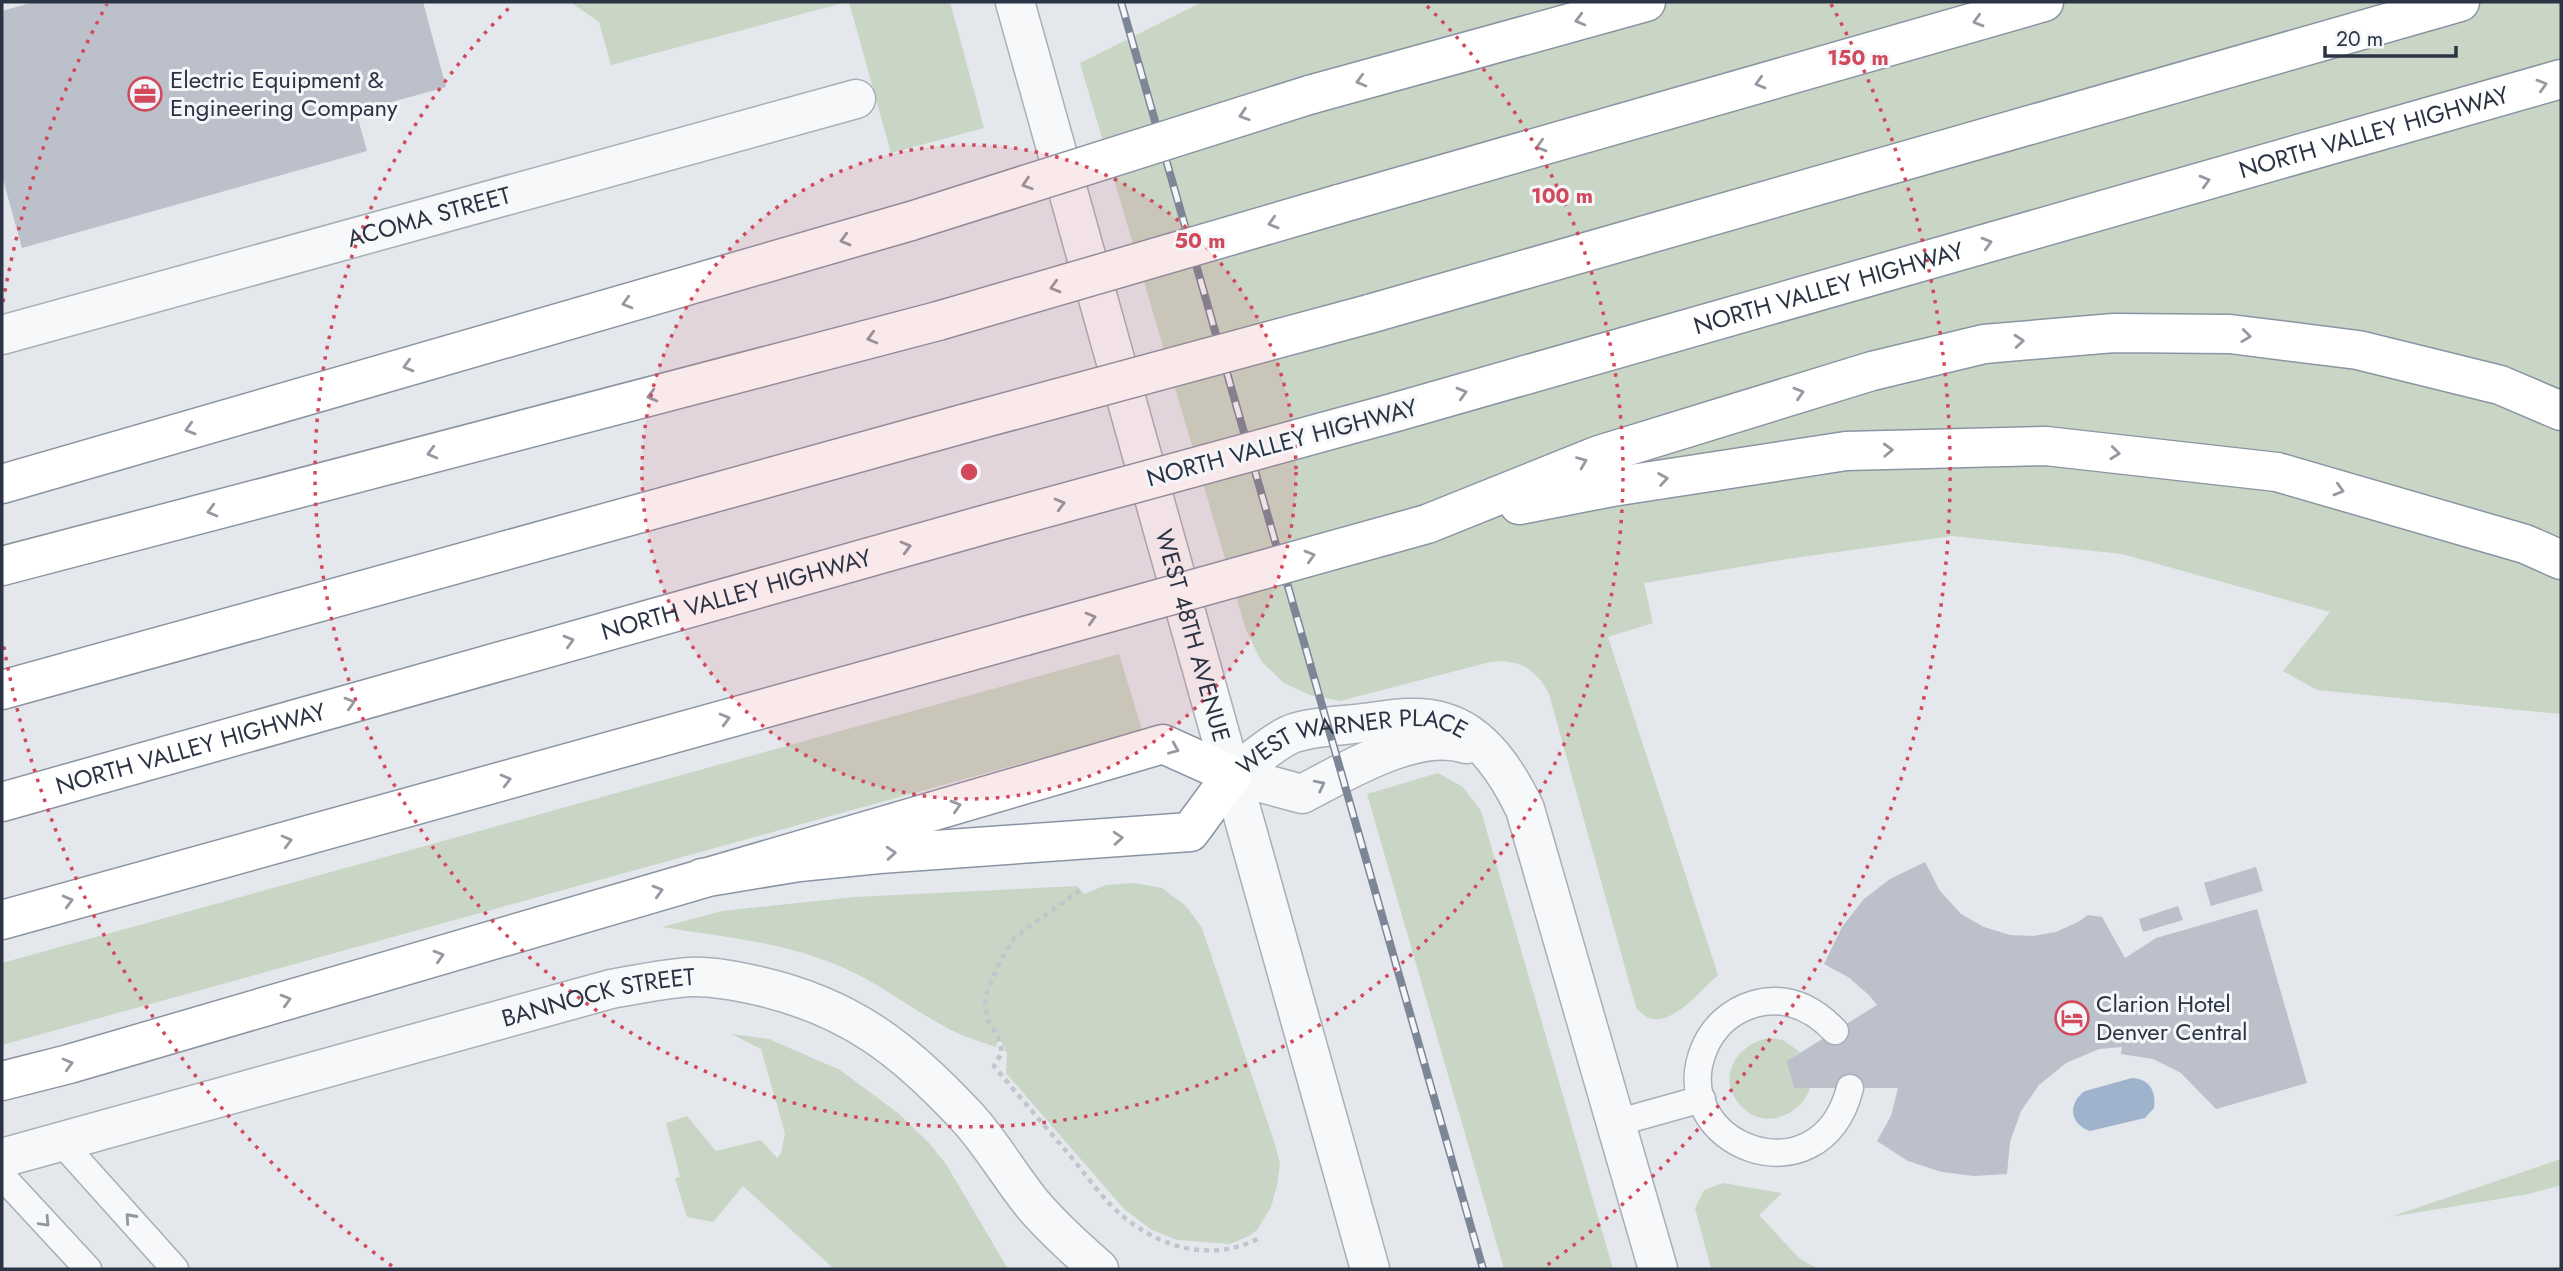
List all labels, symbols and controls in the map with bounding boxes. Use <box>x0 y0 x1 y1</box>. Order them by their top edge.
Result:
one-way arrow <box>1574 12 1586 26</box>
one-way arrow <box>1973 12 1985 27</box>
scale bar <box>2325 14 2456 58</box>
text: 20 m <box>2336 24 2383 54</box>
text: 150 m <box>1827 43 1889 73</box>
place label: Electric Equipment & Engineering Company <box>170 62 398 125</box>
one-way arrow <box>1355 72 1367 87</box>
office icon: Electric Equipment & Engineering Company <box>126 75 164 113</box>
one-way arrow <box>1754 75 1766 89</box>
street label: NORTH VALLEY HIGHWAY <box>2235 77 2513 187</box>
one-way arrow <box>2536 78 2548 93</box>
one-way arrow <box>1238 107 1250 122</box>
one-way arrow <box>1535 137 1547 152</box>
one-way arrow <box>2199 174 2211 189</box>
one-way arrow <box>1021 176 1034 190</box>
street label: ACOMA STREET <box>343 177 515 256</box>
text: 100 m <box>1531 181 1593 211</box>
one-way arrow <box>1267 214 1279 229</box>
text: 50 m <box>1175 226 1225 256</box>
one-way arrow <box>839 231 851 246</box>
street label: NORTH VALLEY HIGHWAY <box>1689 233 1968 343</box>
one-way arrow <box>1980 237 1992 252</box>
one-way arrow <box>1049 278 1061 293</box>
one-way arrow <box>621 294 633 309</box>
one-way arrow <box>2241 329 2252 344</box>
one-way arrow <box>866 330 878 344</box>
one-way arrow <box>2014 334 2025 349</box>
one-way arrow <box>402 358 414 372</box>
one-way arrow <box>1455 387 1467 402</box>
one-way arrow <box>1792 387 1804 402</box>
one-way arrow <box>646 388 658 402</box>
street label: NORTH VALLEY HIGHWAY <box>1143 389 1422 496</box>
one-way arrow <box>184 421 196 436</box>
one-way arrow <box>1883 442 1894 458</box>
one-way arrow <box>426 445 438 459</box>
one-way arrow <box>2109 446 2121 461</box>
one-way arrow <box>1575 456 1587 470</box>
centre of rings <box>957 460 981 484</box>
one-way arrow <box>1657 472 1669 487</box>
one-way arrow <box>2333 481 2345 496</box>
one-way arrow <box>1054 498 1066 513</box>
one-way arrow <box>206 503 218 517</box>
street label: WEST 48TH AVENUE <box>1147 525 1240 746</box>
street label: NORTH VALLEY HIGHWAY <box>597 539 876 649</box>
one-way arrow <box>900 541 912 555</box>
one-way arrow <box>1304 550 1316 565</box>
one-way arrow <box>1085 611 1097 626</box>
one-way arrow <box>563 635 575 649</box>
street label: NORTH VALLEY HIGHWAY <box>51 693 330 803</box>
one-way arrow <box>344 697 356 711</box>
street label: WEST WARNER PLACE <box>1229 700 1474 783</box>
one-way arrow <box>719 713 731 727</box>
one-way arrow <box>1166 741 1179 755</box>
one-way arrow <box>500 774 512 788</box>
one-way arrow <box>1313 780 1325 793</box>
one-way arrow <box>950 799 962 814</box>
one-way arrow <box>1113 830 1124 845</box>
one-way arrow <box>281 834 293 849</box>
one-way arrow <box>886 846 897 861</box>
one-way arrow <box>651 885 663 900</box>
one-way arrow <box>61 895 73 910</box>
one-way arrow <box>433 949 445 964</box>
street label: BANNOCK STREET <box>497 959 696 1036</box>
place label: Clarion Hotel Denver Central <box>2096 986 2248 1049</box>
one-way arrow <box>280 994 292 1009</box>
hotel icon: Clarion Hotel Denver Central <box>2053 999 2091 1037</box>
one-way arrow <box>62 1058 74 1072</box>
one-way arrow <box>37 1214 49 1227</box>
one-way arrow <box>126 1214 138 1227</box>

